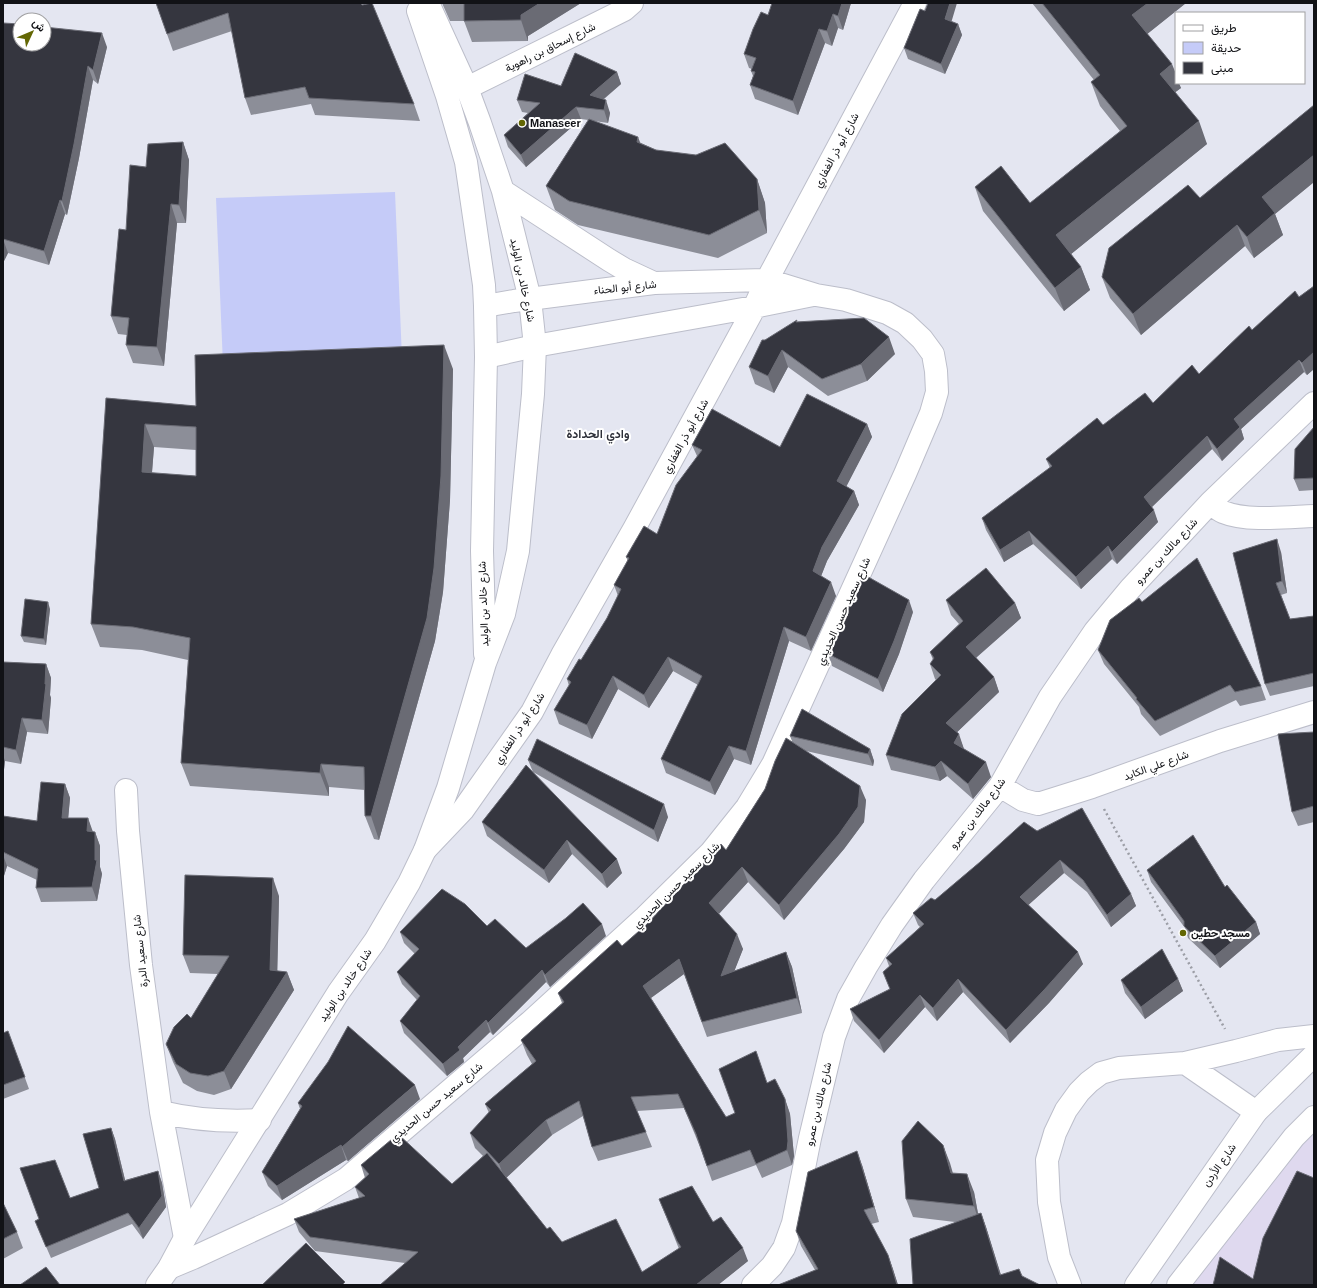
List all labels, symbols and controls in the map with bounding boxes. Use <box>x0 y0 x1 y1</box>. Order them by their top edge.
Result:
north arrow <box>12 12 52 52</box>
legend <box>1175 12 1305 84</box>
text: ش <box>30 16 48 35</box>
street label: شارع إسحاق بن راهوية <box>503 20 598 76</box>
text: طريق <box>1211 21 1237 36</box>
text: حديقة <box>1211 41 1241 55</box>
text: مبنى <box>1211 61 1233 76</box>
street label: شارع أبو ذر الغفاري <box>811 110 864 191</box>
place label: Manaseer <box>530 117 581 129</box>
marker: Manaseer <box>517 118 527 128</box>
street label: شارع خالد بن الوليد <box>506 237 538 324</box>
street label: شارع أبو الحناء <box>593 278 658 298</box>
street label: شارع أبو ذر الغفاري <box>660 397 714 477</box>
district label: وادي الحدادة <box>567 427 630 444</box>
street label: شارع مالك بن عمرو <box>1132 515 1201 588</box>
street label: شارع سعيد حسن الحديدي <box>814 555 876 668</box>
street label: شارع خالد بن الوليد <box>476 561 492 647</box>
street label: شارع أبو ذر الغفاري <box>491 690 550 768</box>
street label: شارع علي الكايد <box>1122 748 1192 786</box>
street label: شارع مالك بن عمرو <box>947 775 1009 852</box>
street label: شارع سعيد حسن الحديدي <box>630 839 725 933</box>
street label: شارع سعيد الدرة <box>130 914 152 988</box>
place label: مسجد حطين <box>1191 927 1250 940</box>
marker: مسجد حطين <box>1178 928 1188 938</box>
street label: شارع خالد بن الوليد <box>316 946 376 1025</box>
street label: شارع سعيد حسن الحديدي <box>387 1060 487 1147</box>
street label: شارع مالك بن عمرو <box>803 1061 835 1147</box>
street label: شارع الأردن <box>1200 1141 1240 1190</box>

